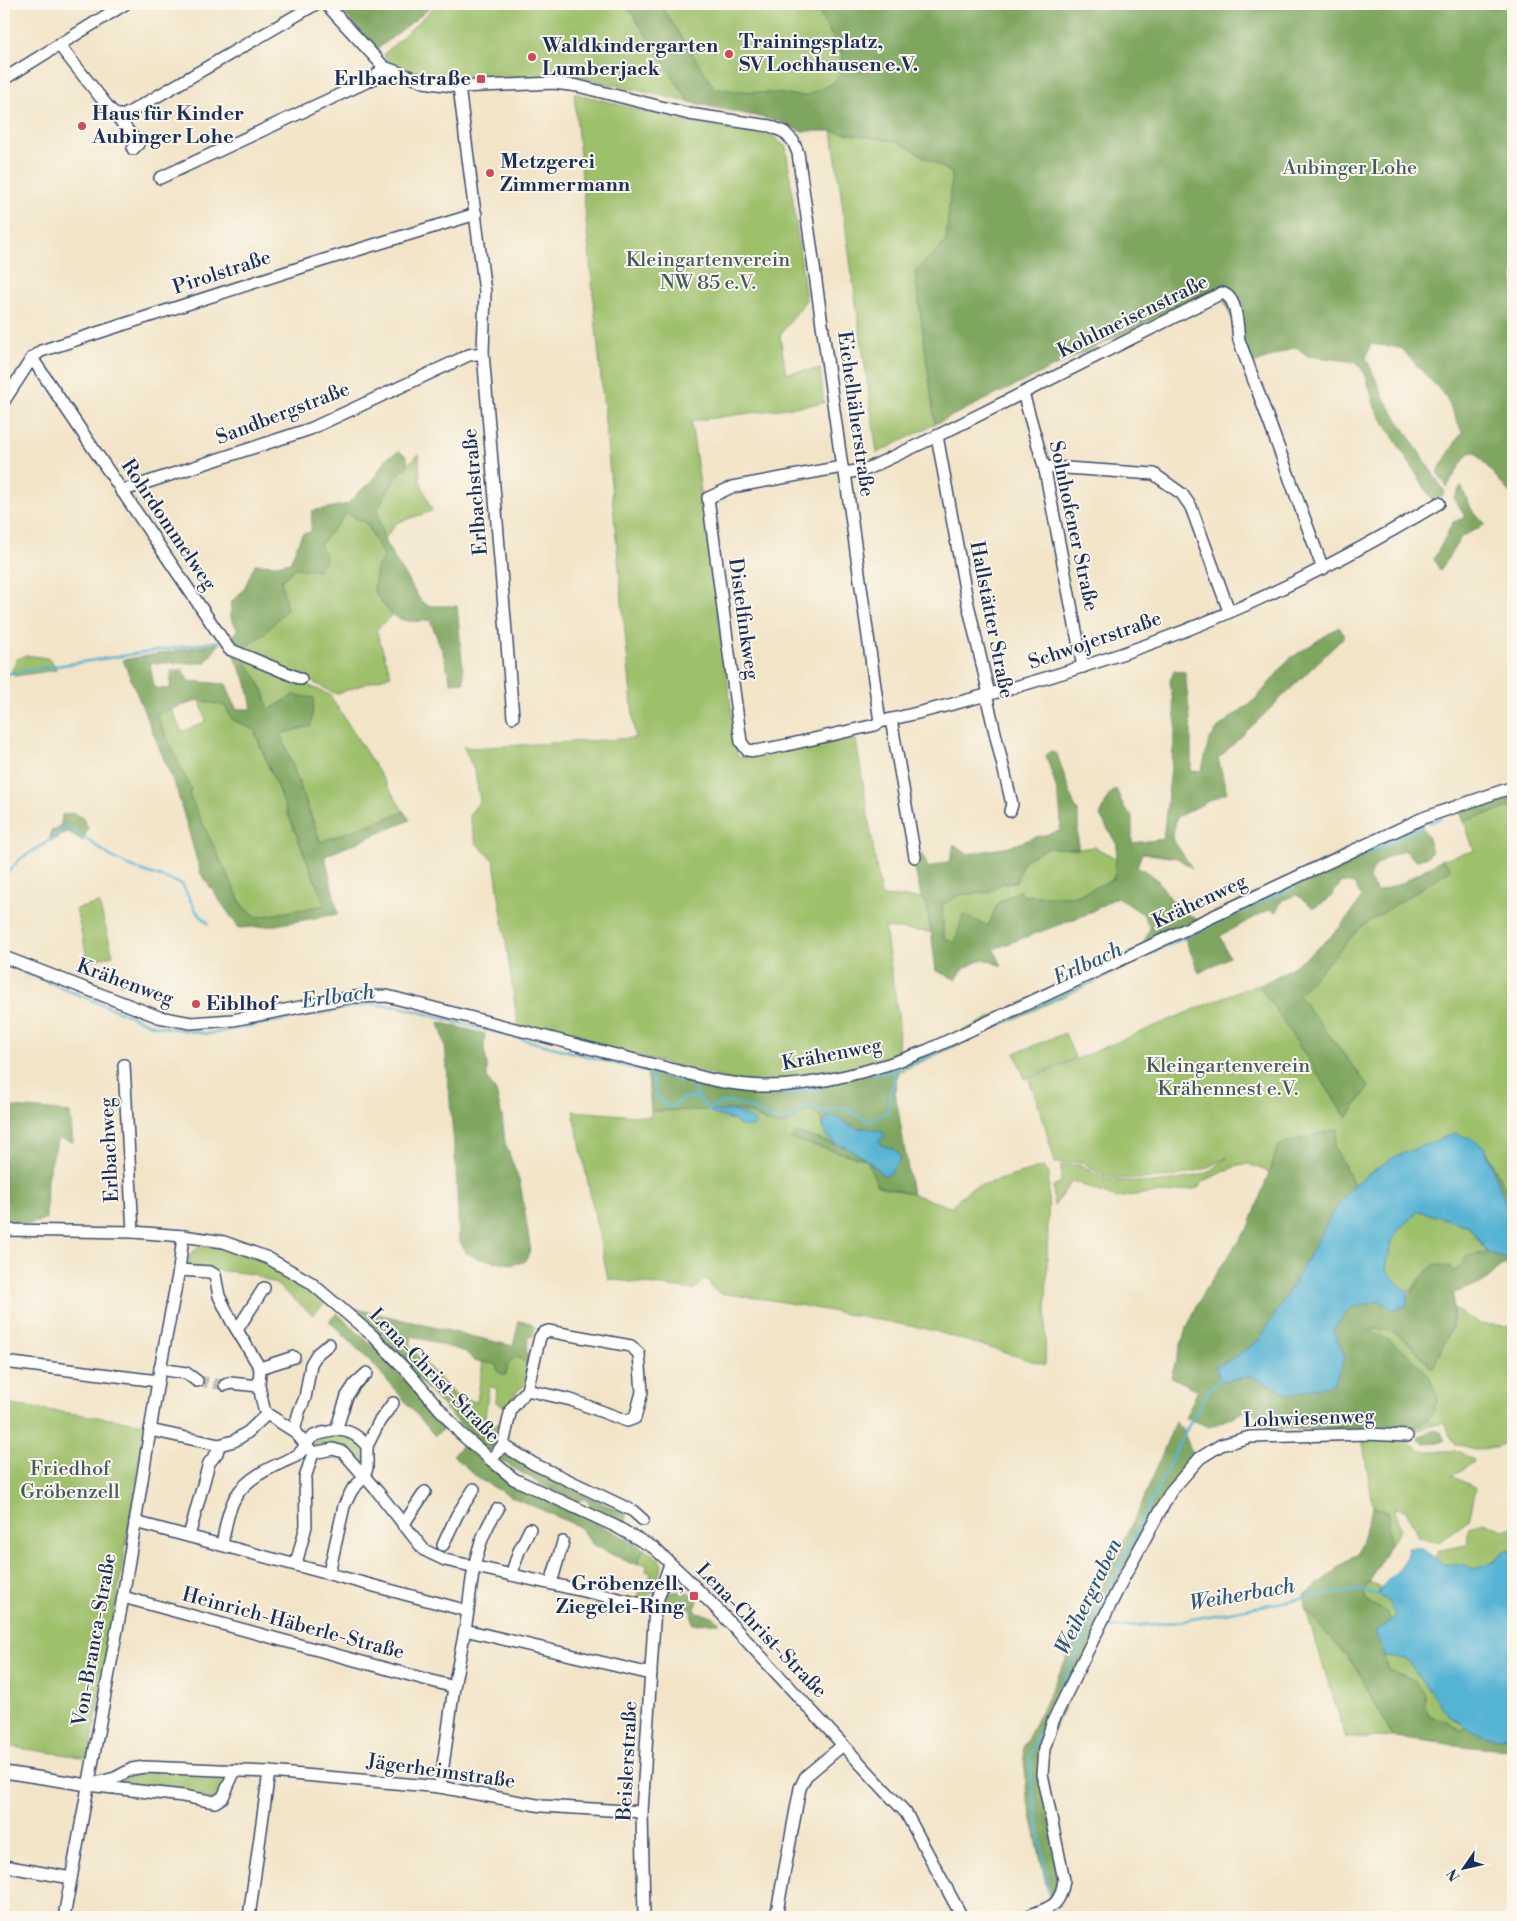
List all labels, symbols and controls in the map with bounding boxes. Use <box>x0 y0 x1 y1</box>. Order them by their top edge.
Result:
place label: Trainingsplatz, SV Lochhausen e.V. <box>739 30 918 78</box>
place label: Waldkindergarten Lumberjack <box>541 34 719 82</box>
marker: Trainingsplatz, SV Lochhausen e.V. <box>723 48 735 60</box>
marker: Waldkindergarten Lumberjack <box>526 51 538 63</box>
place label: Erlbachstraße <box>334 67 471 92</box>
marker: Erlbachstraße <box>475 73 487 85</box>
place label: Haus für Kinder Aubinger Lohe <box>91 102 244 150</box>
marker: Haus für Kinder Aubinger Lohe <box>76 120 88 132</box>
place label: Metzgerei Zimmermann <box>500 150 631 198</box>
park label: Aubinger Lohe <box>1282 156 1417 181</box>
marker: Metzgerei Zimmermann <box>484 167 496 179</box>
street label: Pirolstraße <box>170 245 274 301</box>
park label: Kleingartenverein NW 85 e.V. <box>626 248 790 296</box>
street label: Kohlmeisenstraße <box>1054 270 1212 364</box>
street label: Eichelhäherstraße <box>831 330 879 498</box>
street label: Sandbergstraße <box>213 377 353 451</box>
street label: Erlbachstraße <box>458 427 494 557</box>
street label: Solnhofener Straße <box>1043 438 1103 614</box>
street label: Rohrdommelweg <box>115 455 222 596</box>
street label: Hallstätter Straße <box>963 539 1019 701</box>
street label: Distelfinkweg <box>722 556 764 682</box>
street label: Schwojerstraße <box>1025 606 1165 676</box>
street label: Krähenweg <box>1149 869 1252 935</box>
water label: Erlbach <box>1049 937 1127 992</box>
street label: Krähenweg <box>73 954 177 1012</box>
water label: Erlbach <box>299 979 376 1015</box>
place label: Eiblhof <box>206 992 279 1017</box>
marker: Eiblhof <box>190 998 202 1010</box>
street label: Krähenweg <box>780 1033 885 1077</box>
park label: Kleingartenverein Krähennest e.V. <box>1146 1054 1310 1102</box>
street label: Erlbachweg <box>95 1096 125 1203</box>
street label: Lena-Christ-Straße <box>363 1303 505 1449</box>
street label: Lohwiesenweg <box>1243 1404 1376 1434</box>
park label: Friedhof Gröbenzell <box>20 1457 120 1505</box>
water label: Weihergraben <box>1050 1534 1128 1659</box>
street label: Von-Branca-Straße <box>67 1551 123 1730</box>
street label: Lena-Christ-Straße <box>690 1558 832 1704</box>
place label: Gröbenzell, Ziegelei-Ring <box>556 1572 685 1620</box>
water label: Weiherbach <box>1187 1573 1297 1617</box>
street label: Heinrich-Häberle-Straße <box>179 1582 407 1666</box>
marker: Gröbenzell, Ziegelei-Ring <box>688 1590 700 1602</box>
street label: Beislerstraße <box>612 1700 644 1823</box>
street label: Jägerheimstraße <box>364 1749 517 1795</box>
north arrow <box>1440 1844 1490 1894</box>
text: N <box>1443 1865 1465 1884</box>

